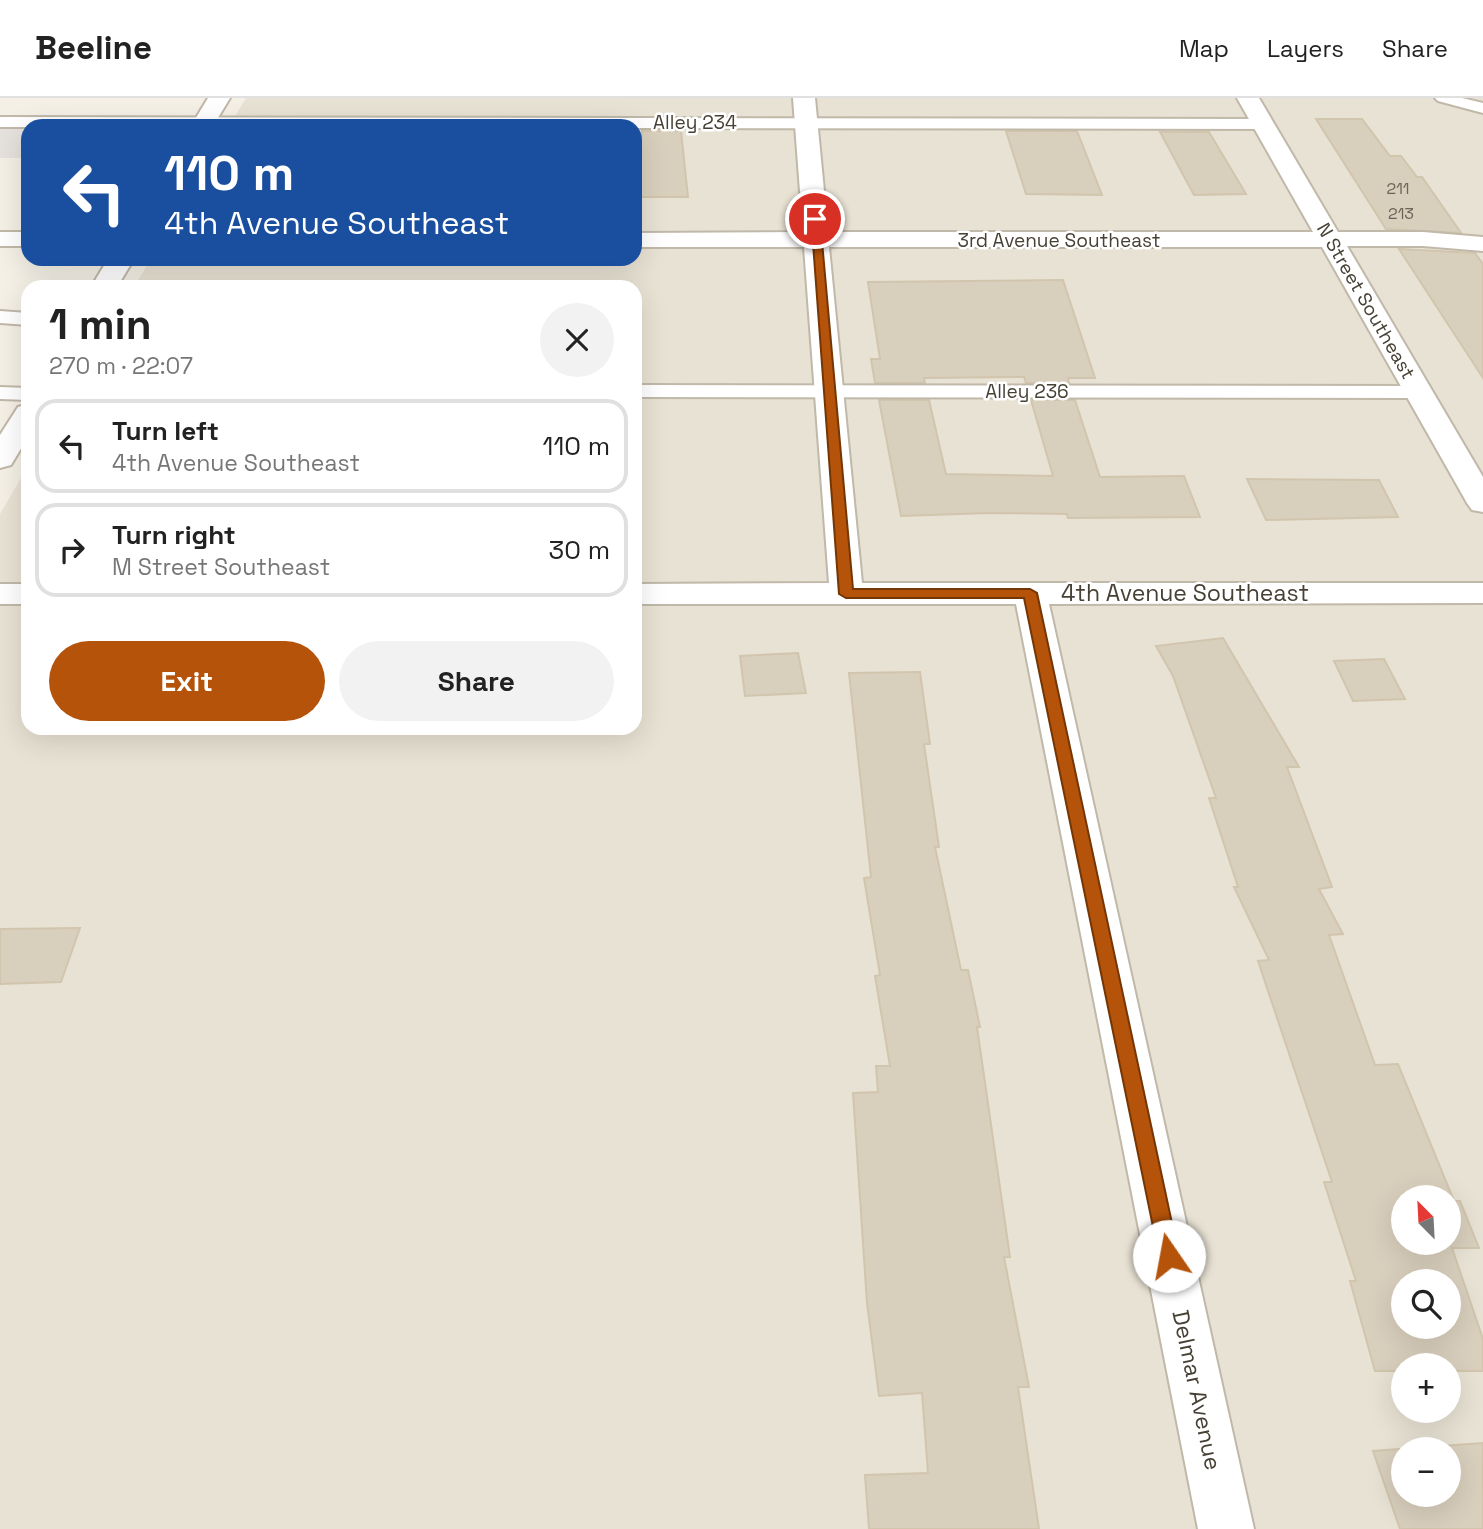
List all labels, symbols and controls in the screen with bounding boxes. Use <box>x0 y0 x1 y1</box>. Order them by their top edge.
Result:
text: Beeline <box>35 27 152 69</box>
text: Map <box>1179 33 1229 64</box>
text: Layers <box>1267 33 1344 64</box>
text: Share <box>1382 33 1448 64</box>
street label: Alley 234 <box>653 110 737 135</box>
text: 110 m <box>164 142 294 204</box>
icon: left <box>49 147 140 238</box>
house number: 211 <box>1386 178 1410 199</box>
pin <box>785 189 845 249</box>
icon: arrive <box>796 200 834 238</box>
text: 4th Avenue Southeast <box>164 203 509 243</box>
house number: 213 <box>1388 203 1414 224</box>
street label: N Street Southeast <box>1311 218 1421 384</box>
street label: 3rd Avenue Southeast <box>957 228 1161 253</box>
text: 1 min <box>49 298 152 351</box>
button: close <box>540 303 614 377</box>
text: 270 m · 22:07 <box>49 351 193 381</box>
street label: Alley 236 <box>985 379 1069 404</box>
text: Turn left <box>112 414 219 448</box>
icon: left <box>53 427 91 465</box>
text: 110 m <box>543 429 610 463</box>
text: 4th Avenue Southeast <box>112 448 360 478</box>
text: Turn right <box>112 518 236 552</box>
icon: right <box>53 531 91 569</box>
text: 30 m <box>549 533 610 567</box>
text: M Street Southeast <box>112 552 330 582</box>
street label: 4th Avenue Southeast <box>1061 578 1309 608</box>
button: Exit <box>49 641 325 721</box>
button: Share <box>339 641 614 721</box>
north arrow <box>1391 1185 1461 1255</box>
map controls <box>1391 1185 1461 1507</box>
position arrow <box>1132 1219 1206 1293</box>
button: search <box>1391 1269 1461 1339</box>
street label: Delmar Avenue <box>1165 1307 1229 1473</box>
button: + <box>1391 1353 1461 1423</box>
button: − <box>1391 1437 1461 1507</box>

